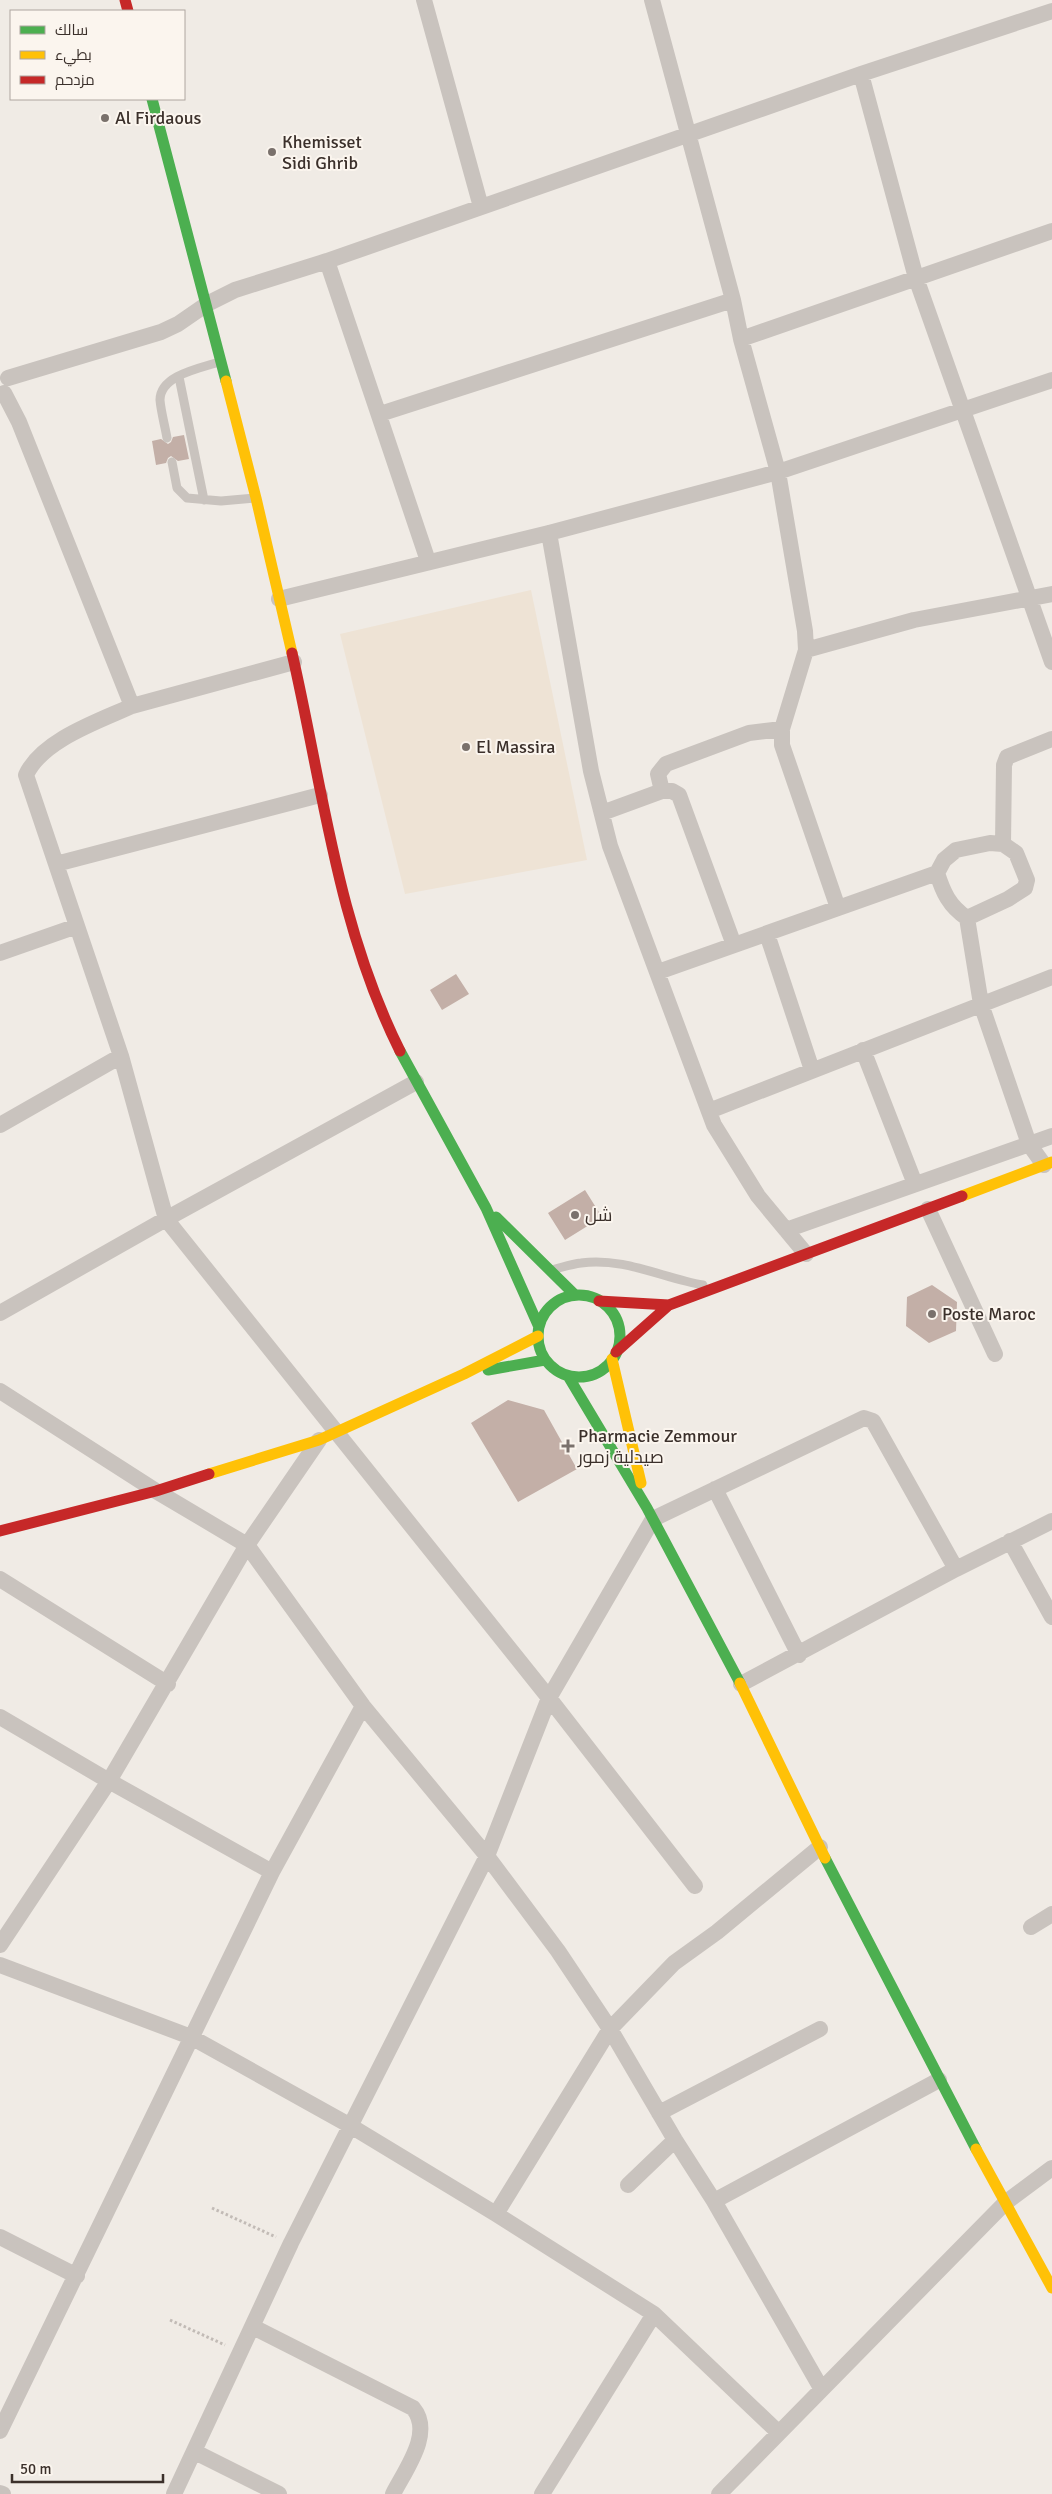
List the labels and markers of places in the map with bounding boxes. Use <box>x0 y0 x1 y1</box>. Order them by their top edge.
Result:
place label: Al Firdaous <box>115 107 202 129</box>
marker: Al Firdaous <box>99 112 111 124</box>
place label: Khemisset Sidi Ghrib <box>282 131 362 174</box>
marker: Khemisset Sidi Ghrib <box>266 146 278 158</box>
place label: El Massira <box>476 736 555 758</box>
marker: El Massira <box>460 741 472 753</box>
place label: شل <box>585 1204 612 1226</box>
marker: شل <box>569 1209 581 1221</box>
place label: Poste Maroc <box>942 1303 1036 1325</box>
marker: Poste Maroc <box>926 1308 938 1320</box>
place label: Pharmacie Zemmour صيدلية زمور <box>577 1425 737 1468</box>
marker: Pharmacie Zemmour صيدلية زمور <box>562 1440 574 1452</box>

